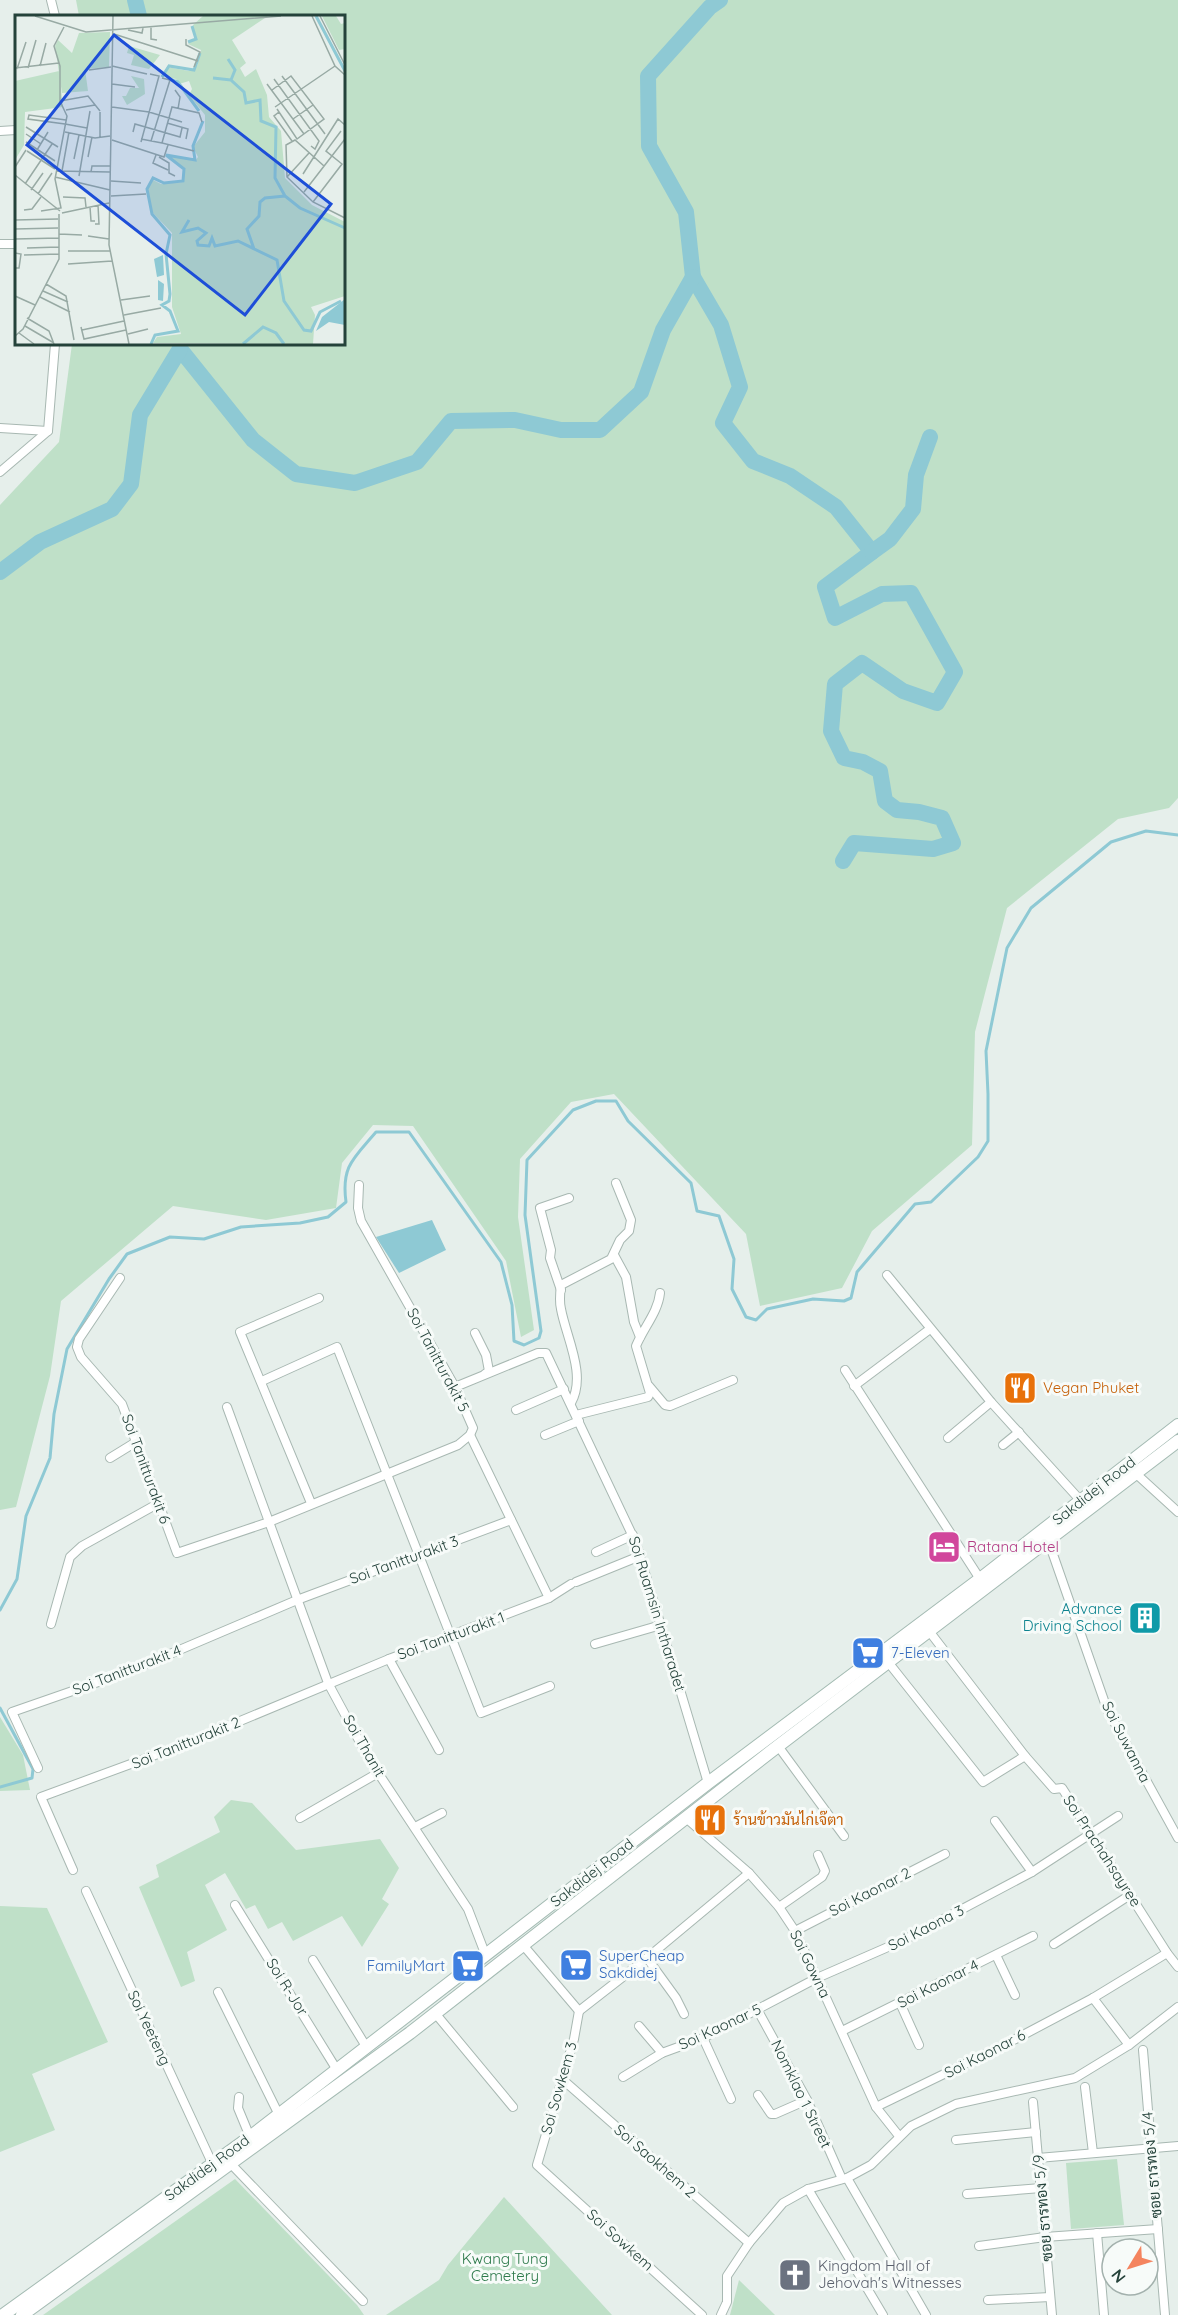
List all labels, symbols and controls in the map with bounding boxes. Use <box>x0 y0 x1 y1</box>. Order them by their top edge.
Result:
inset map <box>15 15 345 345</box>
street label: Soi Tanitturakit 5 <box>403 1304 474 1415</box>
restaurant icon: Vegan Phuket <box>1002 1370 1038 1406</box>
place label: Vegan Phuket <box>1043 1378 1139 1397</box>
street label: Soi Tanitturakit 6 <box>118 1411 175 1526</box>
street label: Sakdidej Road <box>1048 1452 1139 1529</box>
hotel icon: Ratana Hotel <box>926 1529 962 1565</box>
street label: Soi Tanitturakit 3 <box>347 1531 461 1588</box>
street label: Soi Ruamsin Intharadet <box>625 1534 690 1694</box>
place label: Ratana Hotel <box>967 1537 1059 1556</box>
place label: Advance Driving School <box>1023 1599 1122 1635</box>
building icon: Advance Driving School <box>1127 1600 1163 1636</box>
street label: Soi Tanitturakit 1 <box>395 1607 507 1664</box>
supermarket icon: 7-Eleven <box>850 1635 886 1671</box>
street label: Soi Tanitturakit 4 <box>70 1640 184 1699</box>
place label: 7-Eleven <box>891 1643 950 1662</box>
street label: Soi Suwanna <box>1098 1698 1155 1786</box>
street label: Soi Thanit <box>339 1711 390 1780</box>
street label: Soi Tanitturakit 2 <box>129 1712 243 1773</box>
street label: Soi Prachahsayree <box>1059 1791 1146 1910</box>
restaurant icon: ร้านข้าวมันไก่เจ๊ตา <box>692 1802 728 1838</box>
place label: ร้านข้าวมันไก่เจ๊ตา <box>733 1810 844 1829</box>
street label: Sakdidej Road <box>546 1834 637 1911</box>
street label: Soi Kaonar 2 <box>826 1863 914 1920</box>
street label: Soi Kaona 3 <box>885 1900 967 1955</box>
street label: Soi Gowna <box>786 1927 835 2001</box>
place label: SuperCheap Sakdidej <box>599 1946 684 1982</box>
supermarket icon: SuperCheap Sakdidej <box>558 1947 594 1983</box>
supermarket icon: FamilyMart <box>450 1948 486 1984</box>
street label: Soi R-Jor <box>262 1955 313 2019</box>
street label: Soi Kaonar 4 <box>894 1955 982 2012</box>
place label: FamilyMart <box>367 1956 445 1975</box>
street label: Soi Yeeteng <box>124 1987 175 2069</box>
street label: Soi Kaonar 5 <box>675 1999 764 2054</box>
street label: Soi Kaonar 6 <box>941 2025 1029 2082</box>
street label: Nomklao 1 Street <box>767 2037 836 2151</box>
street label: Soi Sowkem 3 <box>536 2039 581 2136</box>
street label: ซอย ธารทอง 5/4 <box>1137 2111 1166 2219</box>
street label: Soi Saokhem 2 <box>610 2120 700 2201</box>
street label: Sakdidej Road <box>160 2130 253 2205</box>
street label: ซอย ธารทอง 5/9 <box>1028 2154 1057 2262</box>
street label: Soi Sowkem <box>583 2205 658 2275</box>
north arrow <box>1100 2237 1160 2297</box>
park label: Kwang Tung Cemetery <box>462 2249 548 2285</box>
place label: Kingdom Hall of Jehovah's Witnesses <box>818 2256 962 2292</box>
church icon: Kingdom Hall of Jehovah's Witnesses <box>777 2257 813 2293</box>
text: N <box>1107 2265 1130 2287</box>

